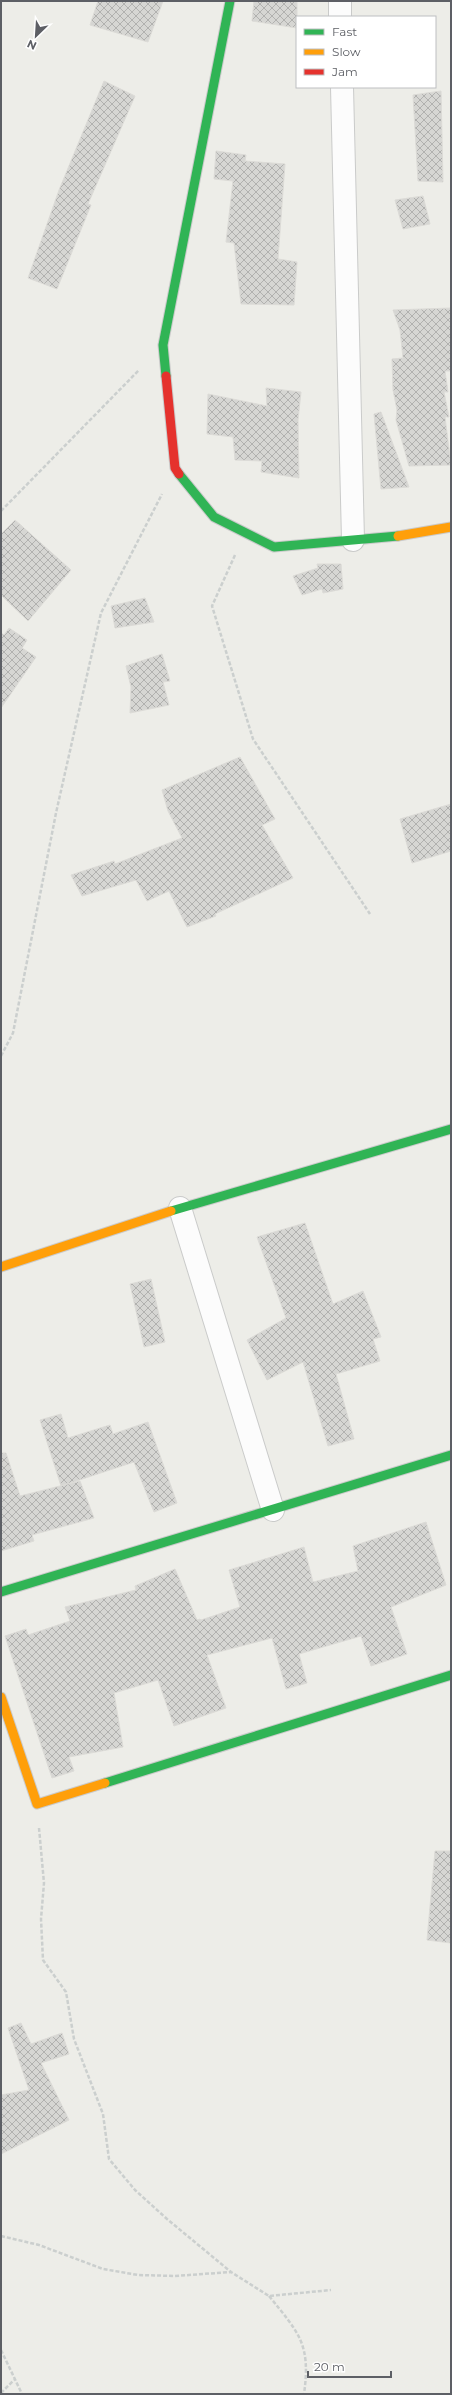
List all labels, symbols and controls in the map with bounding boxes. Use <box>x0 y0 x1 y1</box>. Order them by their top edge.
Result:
north arrow <box>16 16 56 56</box>
legend <box>296 16 436 88</box>
text: Fast <box>332 24 357 39</box>
text: N <box>25 37 39 53</box>
text: Slow <box>332 44 361 59</box>
text: Jam <box>331 64 358 79</box>
scale bar <box>308 2353 391 2379</box>
text: 20 m <box>314 2359 345 2374</box>

